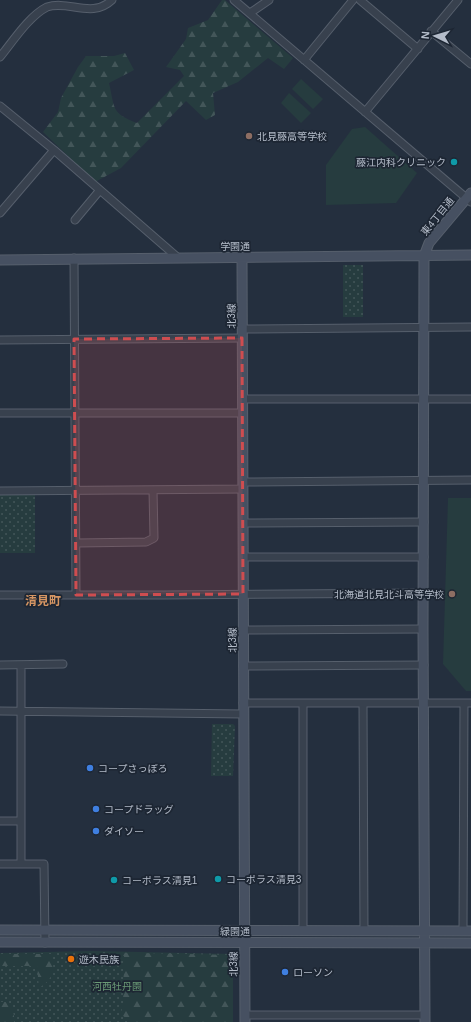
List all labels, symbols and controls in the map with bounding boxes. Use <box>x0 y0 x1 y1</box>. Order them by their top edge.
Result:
north arrow <box>415 16 455 56</box>
text: N <box>419 31 431 40</box>
marker: 北見藤高等学校 <box>244 131 254 141</box>
place label: 北見藤高等学校 <box>257 131 327 142</box>
place label: 藤江内科クリニック <box>356 157 446 168</box>
marker: 藤江内科クリニック <box>449 157 459 167</box>
street label: 東4丁目通 <box>419 195 456 237</box>
street label: 学園通 <box>220 241 250 252</box>
street label: 北3線 <box>226 303 237 329</box>
place label: 北海道北見北斗高等学校 <box>334 589 444 600</box>
marker: 北海道北見北斗高等学校 <box>447 589 457 599</box>
district label: 清見町 <box>25 594 61 608</box>
street label: 北3線 <box>227 627 238 653</box>
marker: コープさっぽろ <box>85 763 95 773</box>
place label: コープさっぽろ <box>98 763 167 774</box>
marker: コープドラッグ <box>91 804 101 814</box>
place label: コープドラッグ <box>104 804 173 815</box>
marker: ダイソー <box>91 826 101 836</box>
place label: ダイソー <box>104 826 144 837</box>
marker: コーポラス清見3 <box>213 874 223 884</box>
place label: コーポラス清見3 <box>226 874 302 885</box>
marker: コーポラス清見1 <box>109 875 119 885</box>
place label: コーポラス清見1 <box>122 875 198 886</box>
street label: 緑園通 <box>220 926 250 937</box>
street label: 北3線 <box>228 951 239 977</box>
marker: 遊木民族 <box>66 954 76 964</box>
place label: 遊木民族 <box>79 954 120 965</box>
marker: ローソン <box>280 967 290 977</box>
place label: ローソン <box>293 967 333 978</box>
park label: 河西牡丹園 <box>92 981 142 992</box>

